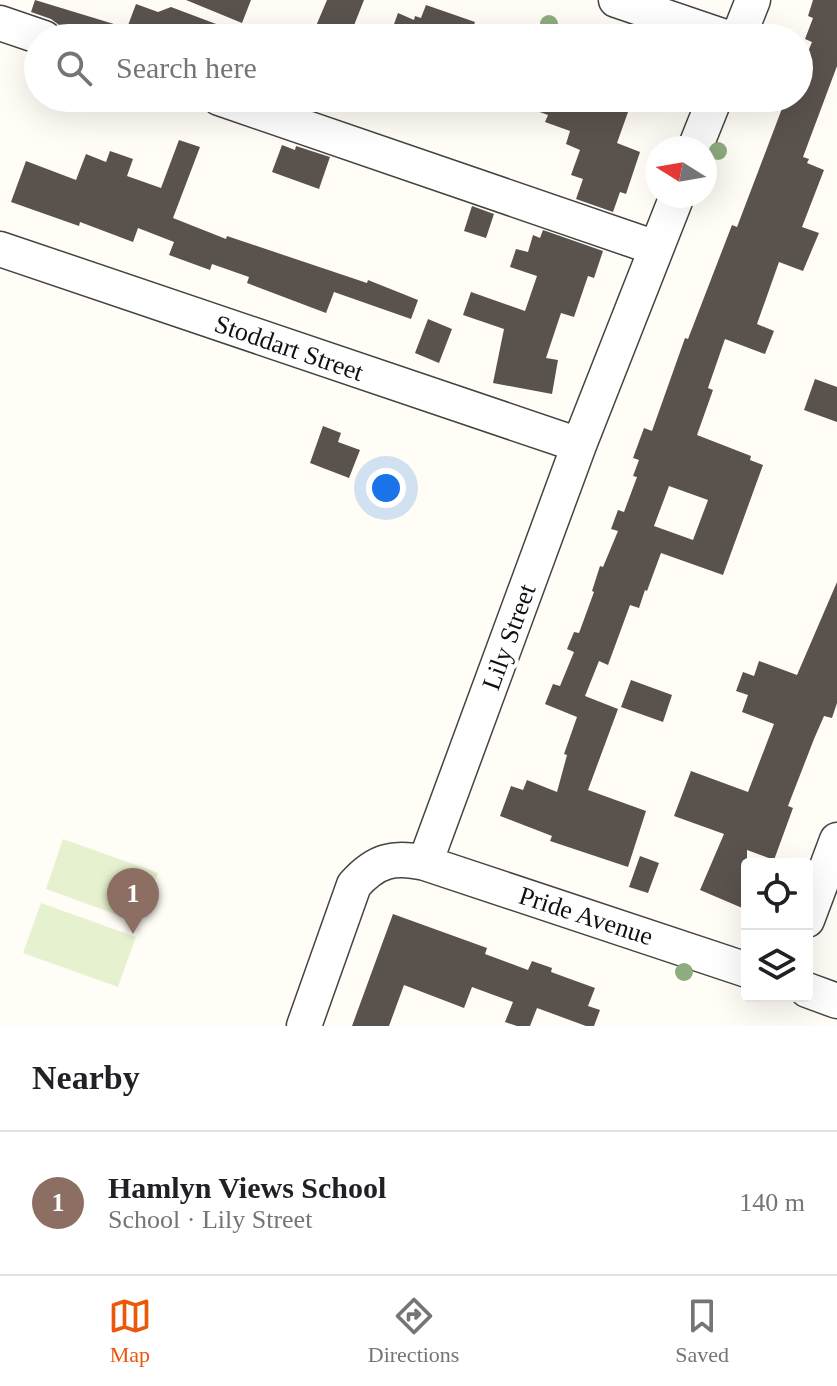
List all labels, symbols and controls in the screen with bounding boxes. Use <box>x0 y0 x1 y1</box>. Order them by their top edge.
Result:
search box <box>24 24 813 112</box>
icon: search <box>52 46 96 90</box>
text: Search here <box>116 51 257 84</box>
north arrow <box>645 136 717 208</box>
street label: Stoddart Street <box>211 309 368 387</box>
your location <box>366 468 406 508</box>
street label: Lily Street <box>476 579 542 694</box>
map controls <box>741 858 813 1002</box>
button: locate <box>741 858 813 930</box>
pin: 1 <box>107 868 159 934</box>
street label: Pride Avenue <box>515 881 657 951</box>
button: layers <box>741 930 813 1002</box>
text: Nearby <box>32 1059 140 1096</box>
text: Hamlyn Views School <box>108 1171 386 1204</box>
text: 1 <box>52 1188 65 1217</box>
text: 140 m <box>739 1188 805 1217</box>
text: School · Lily Street <box>108 1205 312 1234</box>
tab: Map <box>108 1294 152 1368</box>
tab: Directions <box>368 1294 459 1368</box>
tab: Saved <box>675 1294 729 1368</box>

